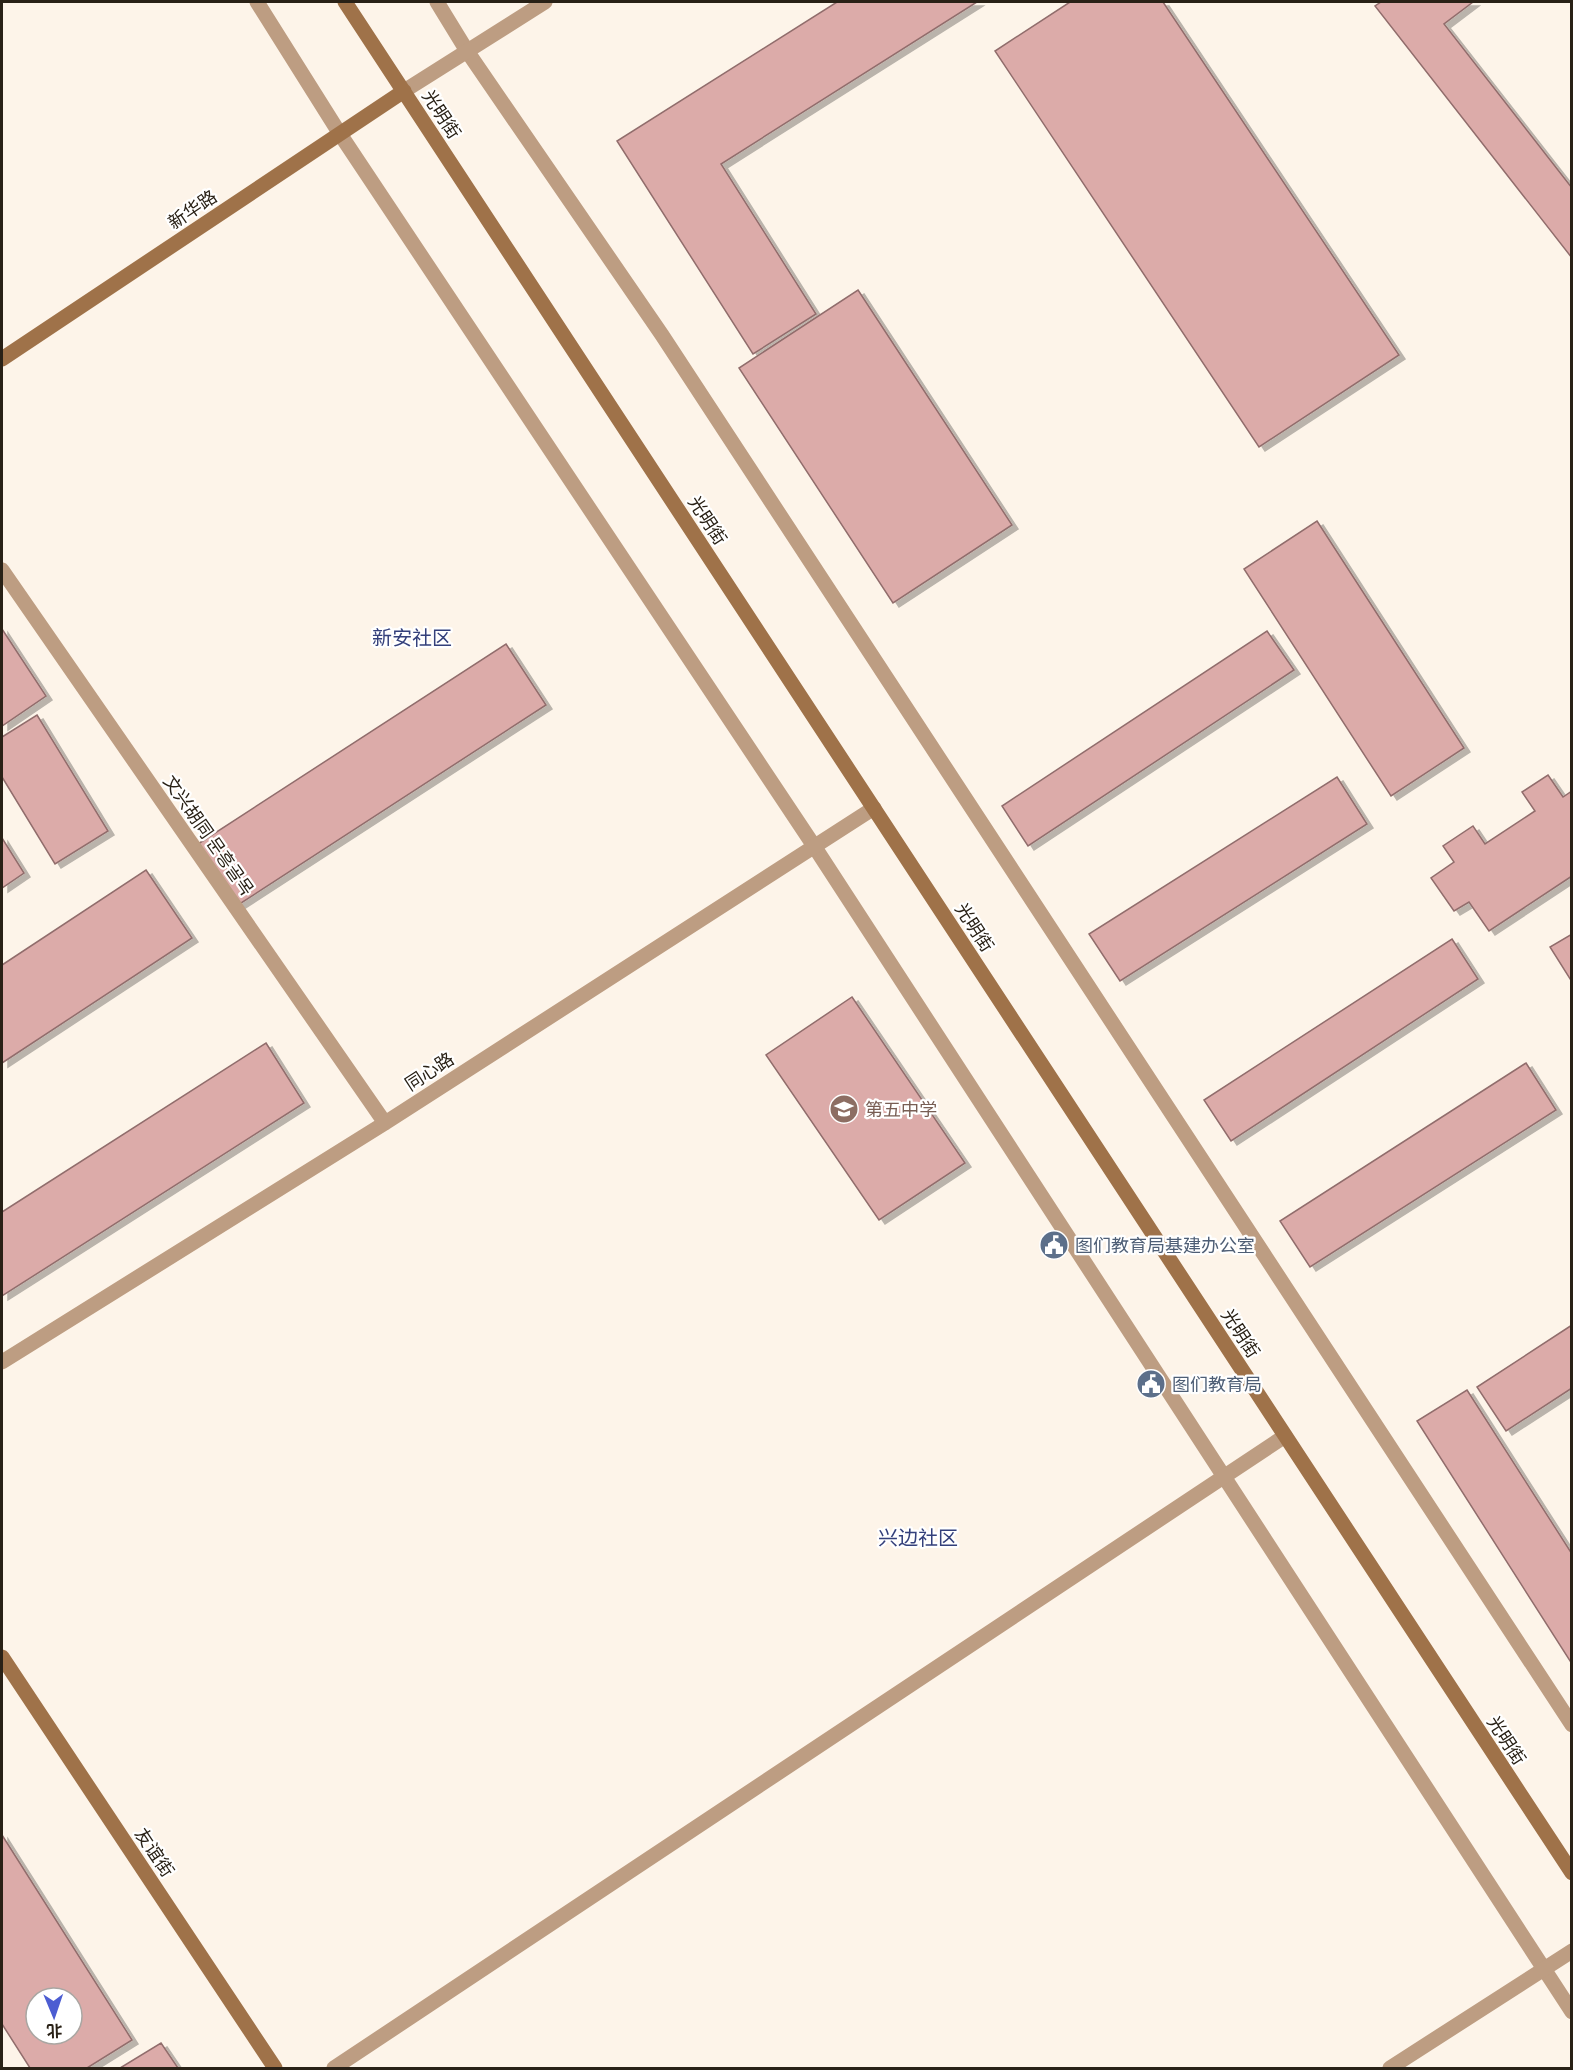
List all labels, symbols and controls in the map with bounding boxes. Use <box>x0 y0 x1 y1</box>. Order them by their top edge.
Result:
street label: 光明街 <box>417 85 467 143</box>
street label: 新华路 <box>163 184 221 234</box>
street label: 光明街 <box>683 491 733 549</box>
district label: 新安社区 <box>372 624 452 651</box>
street label: 文兴胡同 문흥골목 <box>158 770 260 900</box>
street label: 光明街 <box>950 898 1000 956</box>
street label: 同心路 <box>400 1046 458 1096</box>
school or university icon: 第五中学 <box>828 1093 860 1125</box>
place label: 第五中学 <box>865 1097 937 1121</box>
public building icon: 图们教育局基建办公室 <box>1038 1229 1070 1261</box>
place label: 图们教育局基建办公室 <box>1075 1233 1255 1257</box>
street label: 光明街 <box>1216 1304 1266 1362</box>
public building icon: 图们教育局 <box>1135 1368 1167 1400</box>
place label: 图们教育局 <box>1172 1372 1262 1396</box>
district label: 兴边社区 <box>878 1524 958 1551</box>
street label: 光明街 <box>1482 1711 1532 1769</box>
street label: 友谊街 <box>130 1823 180 1881</box>
north arrow <box>24 1986 84 2046</box>
text: 北 <box>46 2020 63 2042</box>

